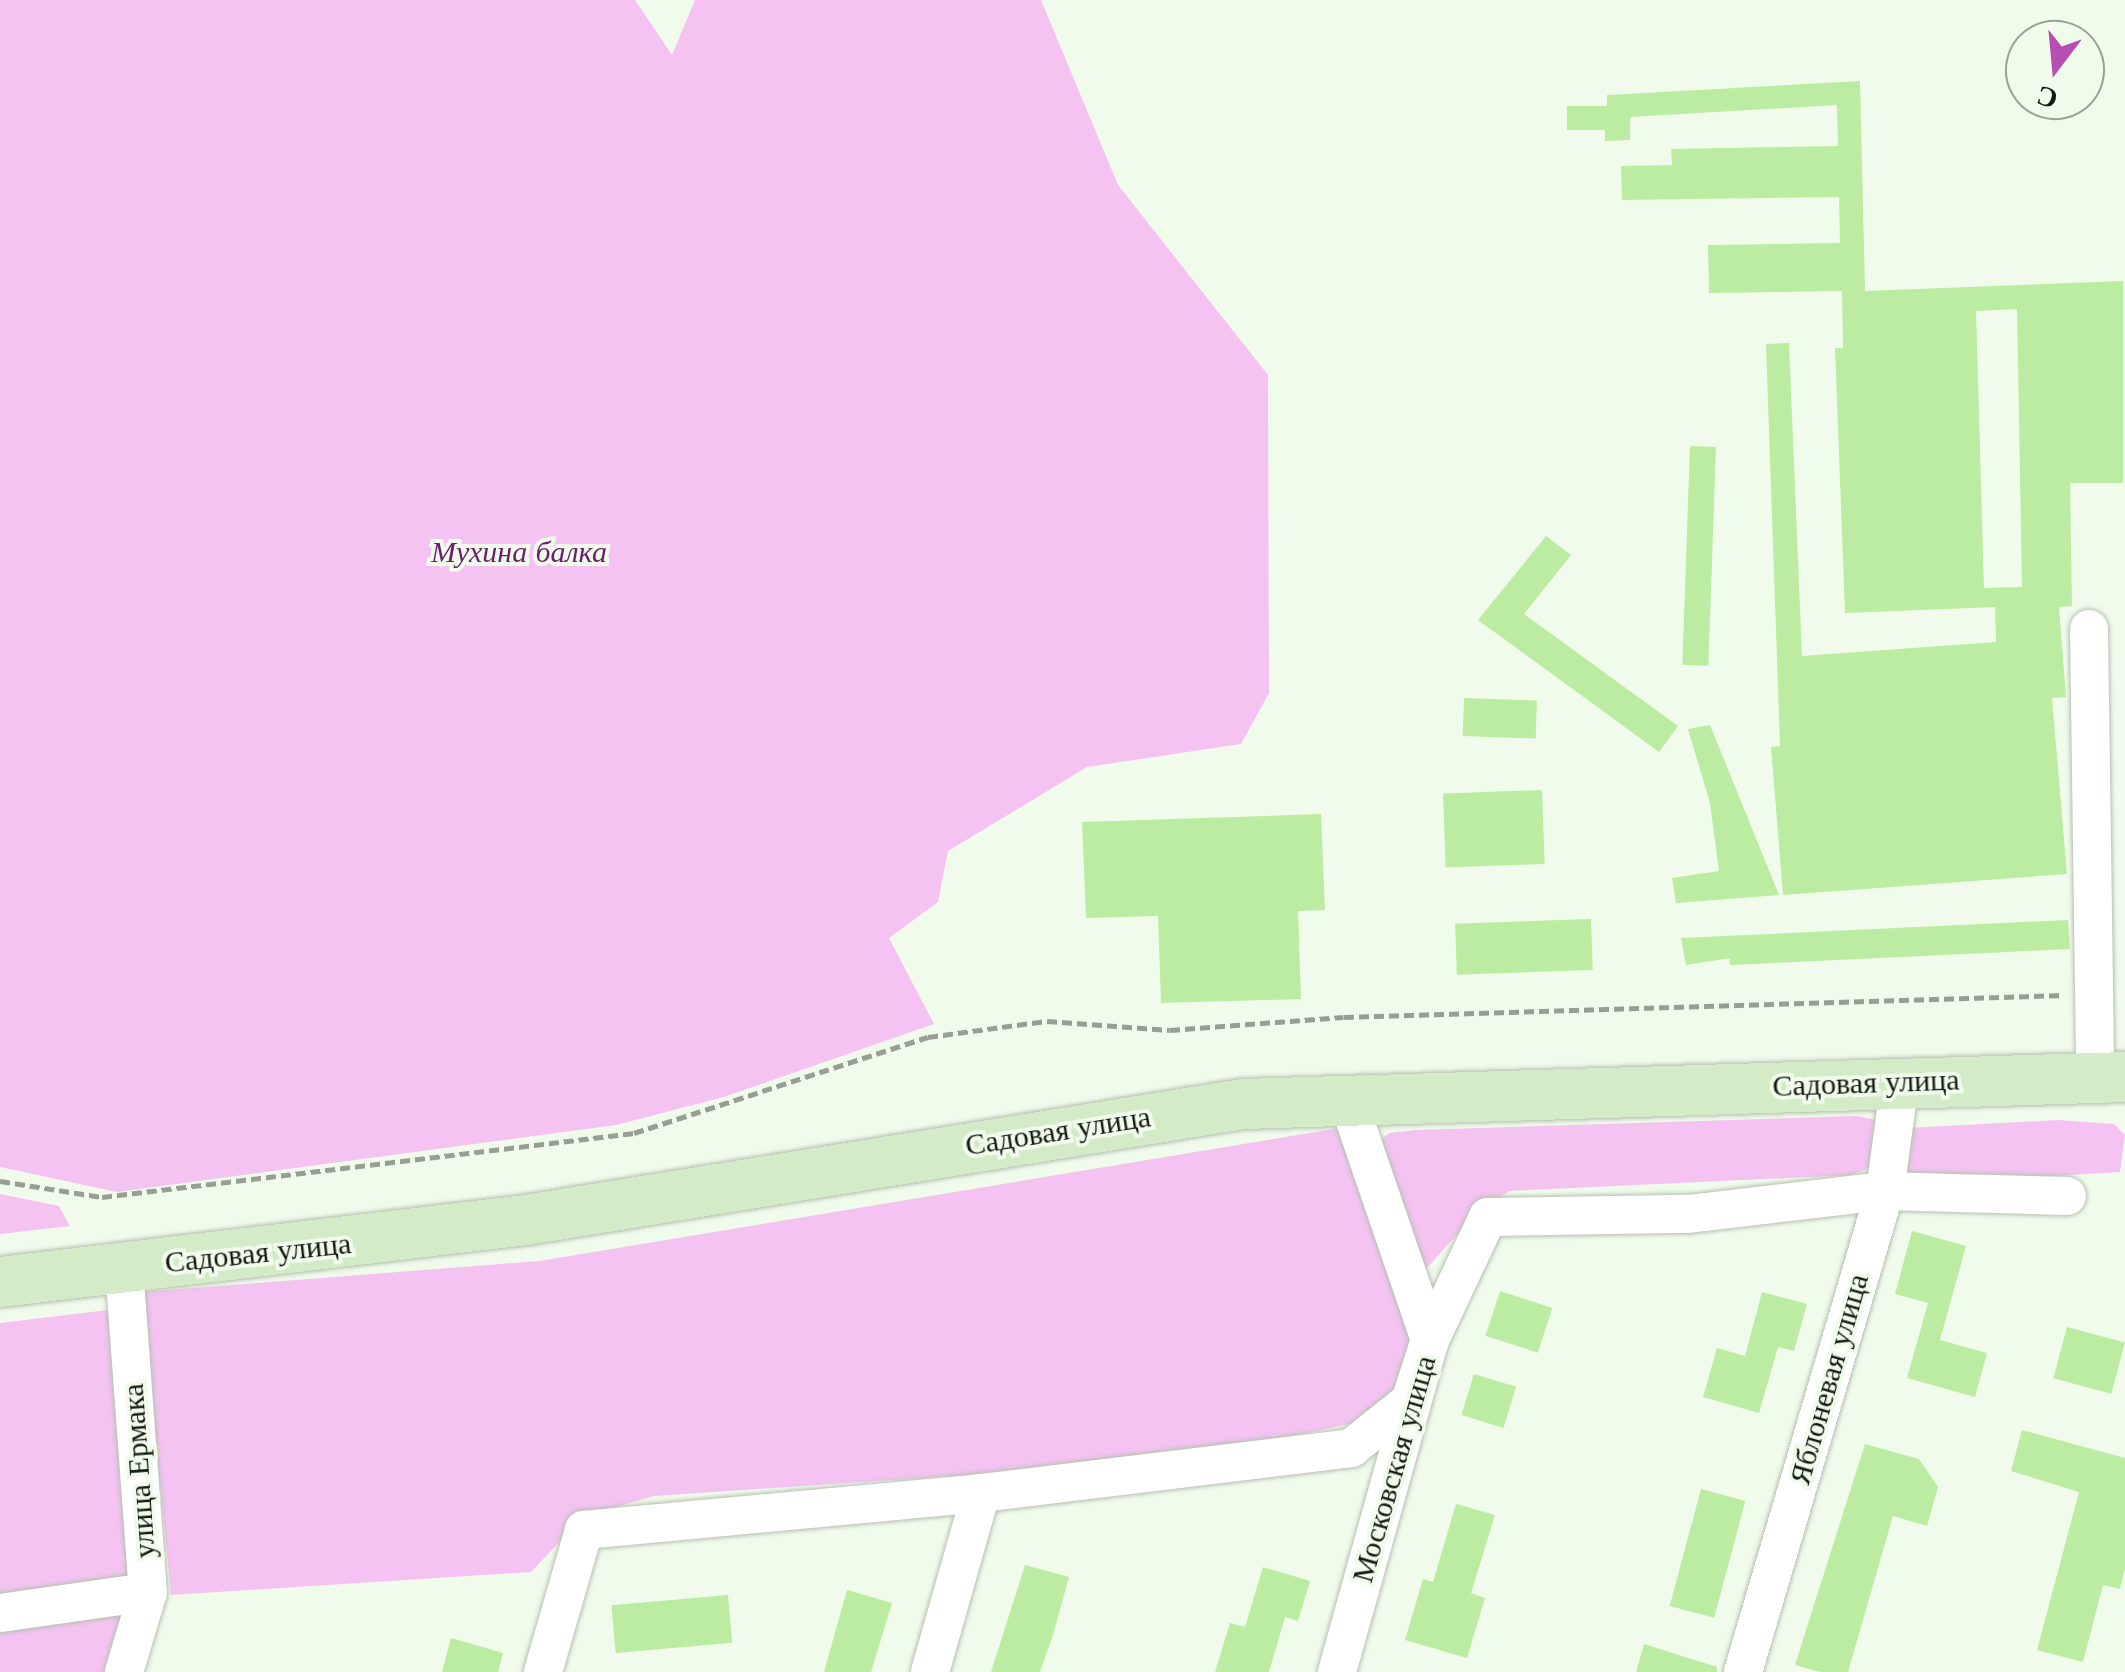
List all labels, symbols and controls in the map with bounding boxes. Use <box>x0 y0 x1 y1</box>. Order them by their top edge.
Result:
north arrow <box>2005 20 2105 120</box>
text: С <box>2033 78 2062 117</box>
park label: Мухина балка <box>431 534 607 570</box>
street label: Садовая улица <box>1772 1062 1960 1104</box>
street label: Садовая улица <box>963 1099 1153 1163</box>
street label: Садовая улица <box>163 1225 353 1281</box>
street label: Яблоневая улица <box>1782 1270 1876 1488</box>
street label: Московская улица <box>1344 1351 1444 1587</box>
street label: улица Ермака <box>115 1382 163 1560</box>

